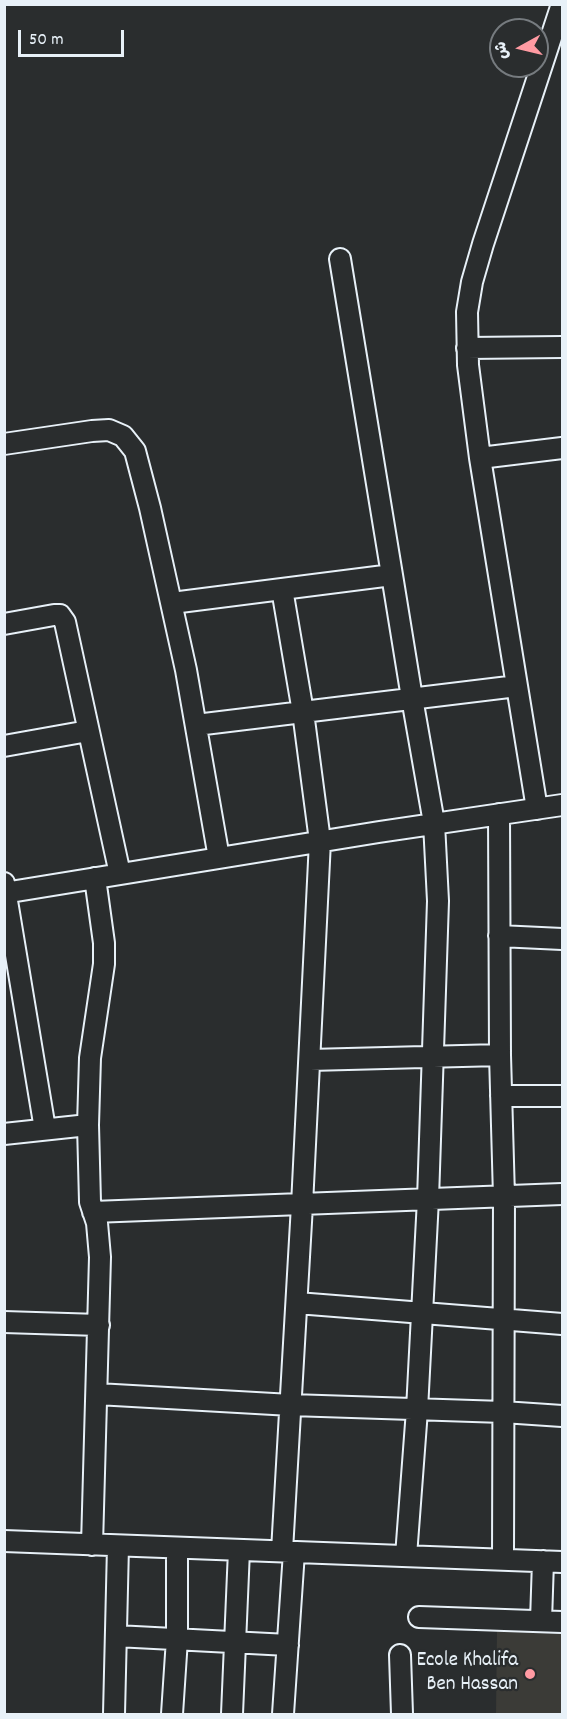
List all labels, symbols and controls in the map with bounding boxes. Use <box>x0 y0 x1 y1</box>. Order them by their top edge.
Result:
scale bar <box>21 18 128 56</box>
north arrow <box>489 18 549 78</box>
text: 50 m <box>29 28 64 53</box>
text: ش <box>490 40 515 61</box>
place label: Ecole Khalifa Ben Hassan <box>416 1649 518 1699</box>
marker: Ecole Khalifa Ben Hassan <box>523 1667 537 1681</box>

